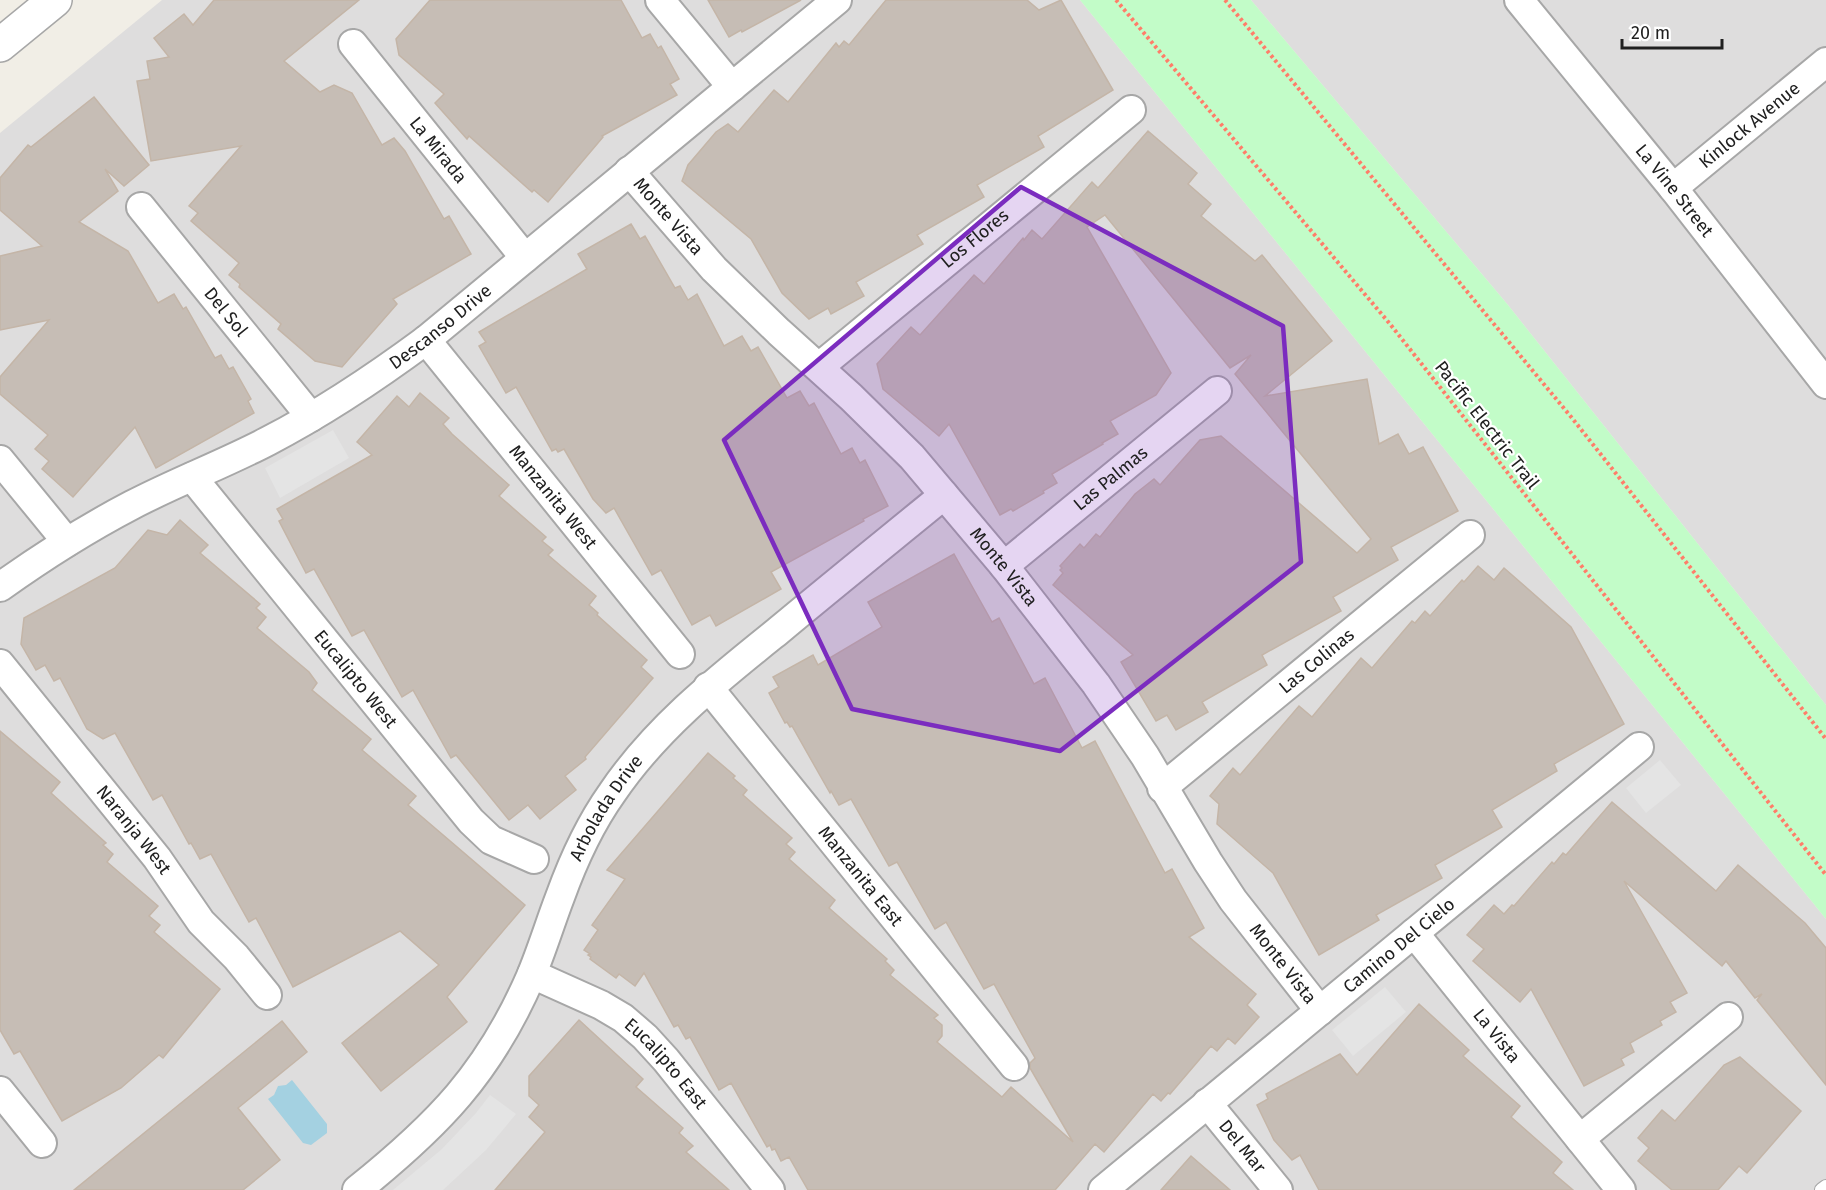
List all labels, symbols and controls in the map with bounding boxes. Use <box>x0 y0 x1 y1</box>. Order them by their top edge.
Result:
scale bar <box>1622 12 1722 50</box>
text: 20 m <box>1631 22 1670 44</box>
street label: Kinlock Avenue <box>1694 77 1804 173</box>
street label: La Mirada <box>405 112 472 188</box>
street label: La Vine Street <box>1631 140 1718 242</box>
street label: Monte Vista <box>629 173 708 260</box>
street label: Los Flores <box>937 204 1013 273</box>
street label: Descanso Drive <box>385 279 496 374</box>
street label: Del Sol <box>199 283 252 341</box>
street label: Pacific Electric Trail <box>1430 356 1544 494</box>
street label: Manzanita West <box>504 440 602 554</box>
street label: Las Palmas <box>1069 442 1152 515</box>
street label: Monte Vista <box>965 523 1042 611</box>
street label: Las Colinas <box>1274 624 1359 698</box>
street label: Eucalipto West <box>309 625 402 733</box>
street label: Arbolada Drive <box>565 750 647 864</box>
street label: Naranja West <box>92 781 176 879</box>
street label: Manzanita East <box>814 822 908 931</box>
street label: Camino Del Cielo <box>1339 893 1459 998</box>
street label: Monte Vista <box>1245 919 1321 1008</box>
street label: La Vista <box>1468 1004 1525 1067</box>
street label: Eucalipto East <box>620 1013 712 1114</box>
street label: Del Mar <box>1214 1115 1271 1177</box>

